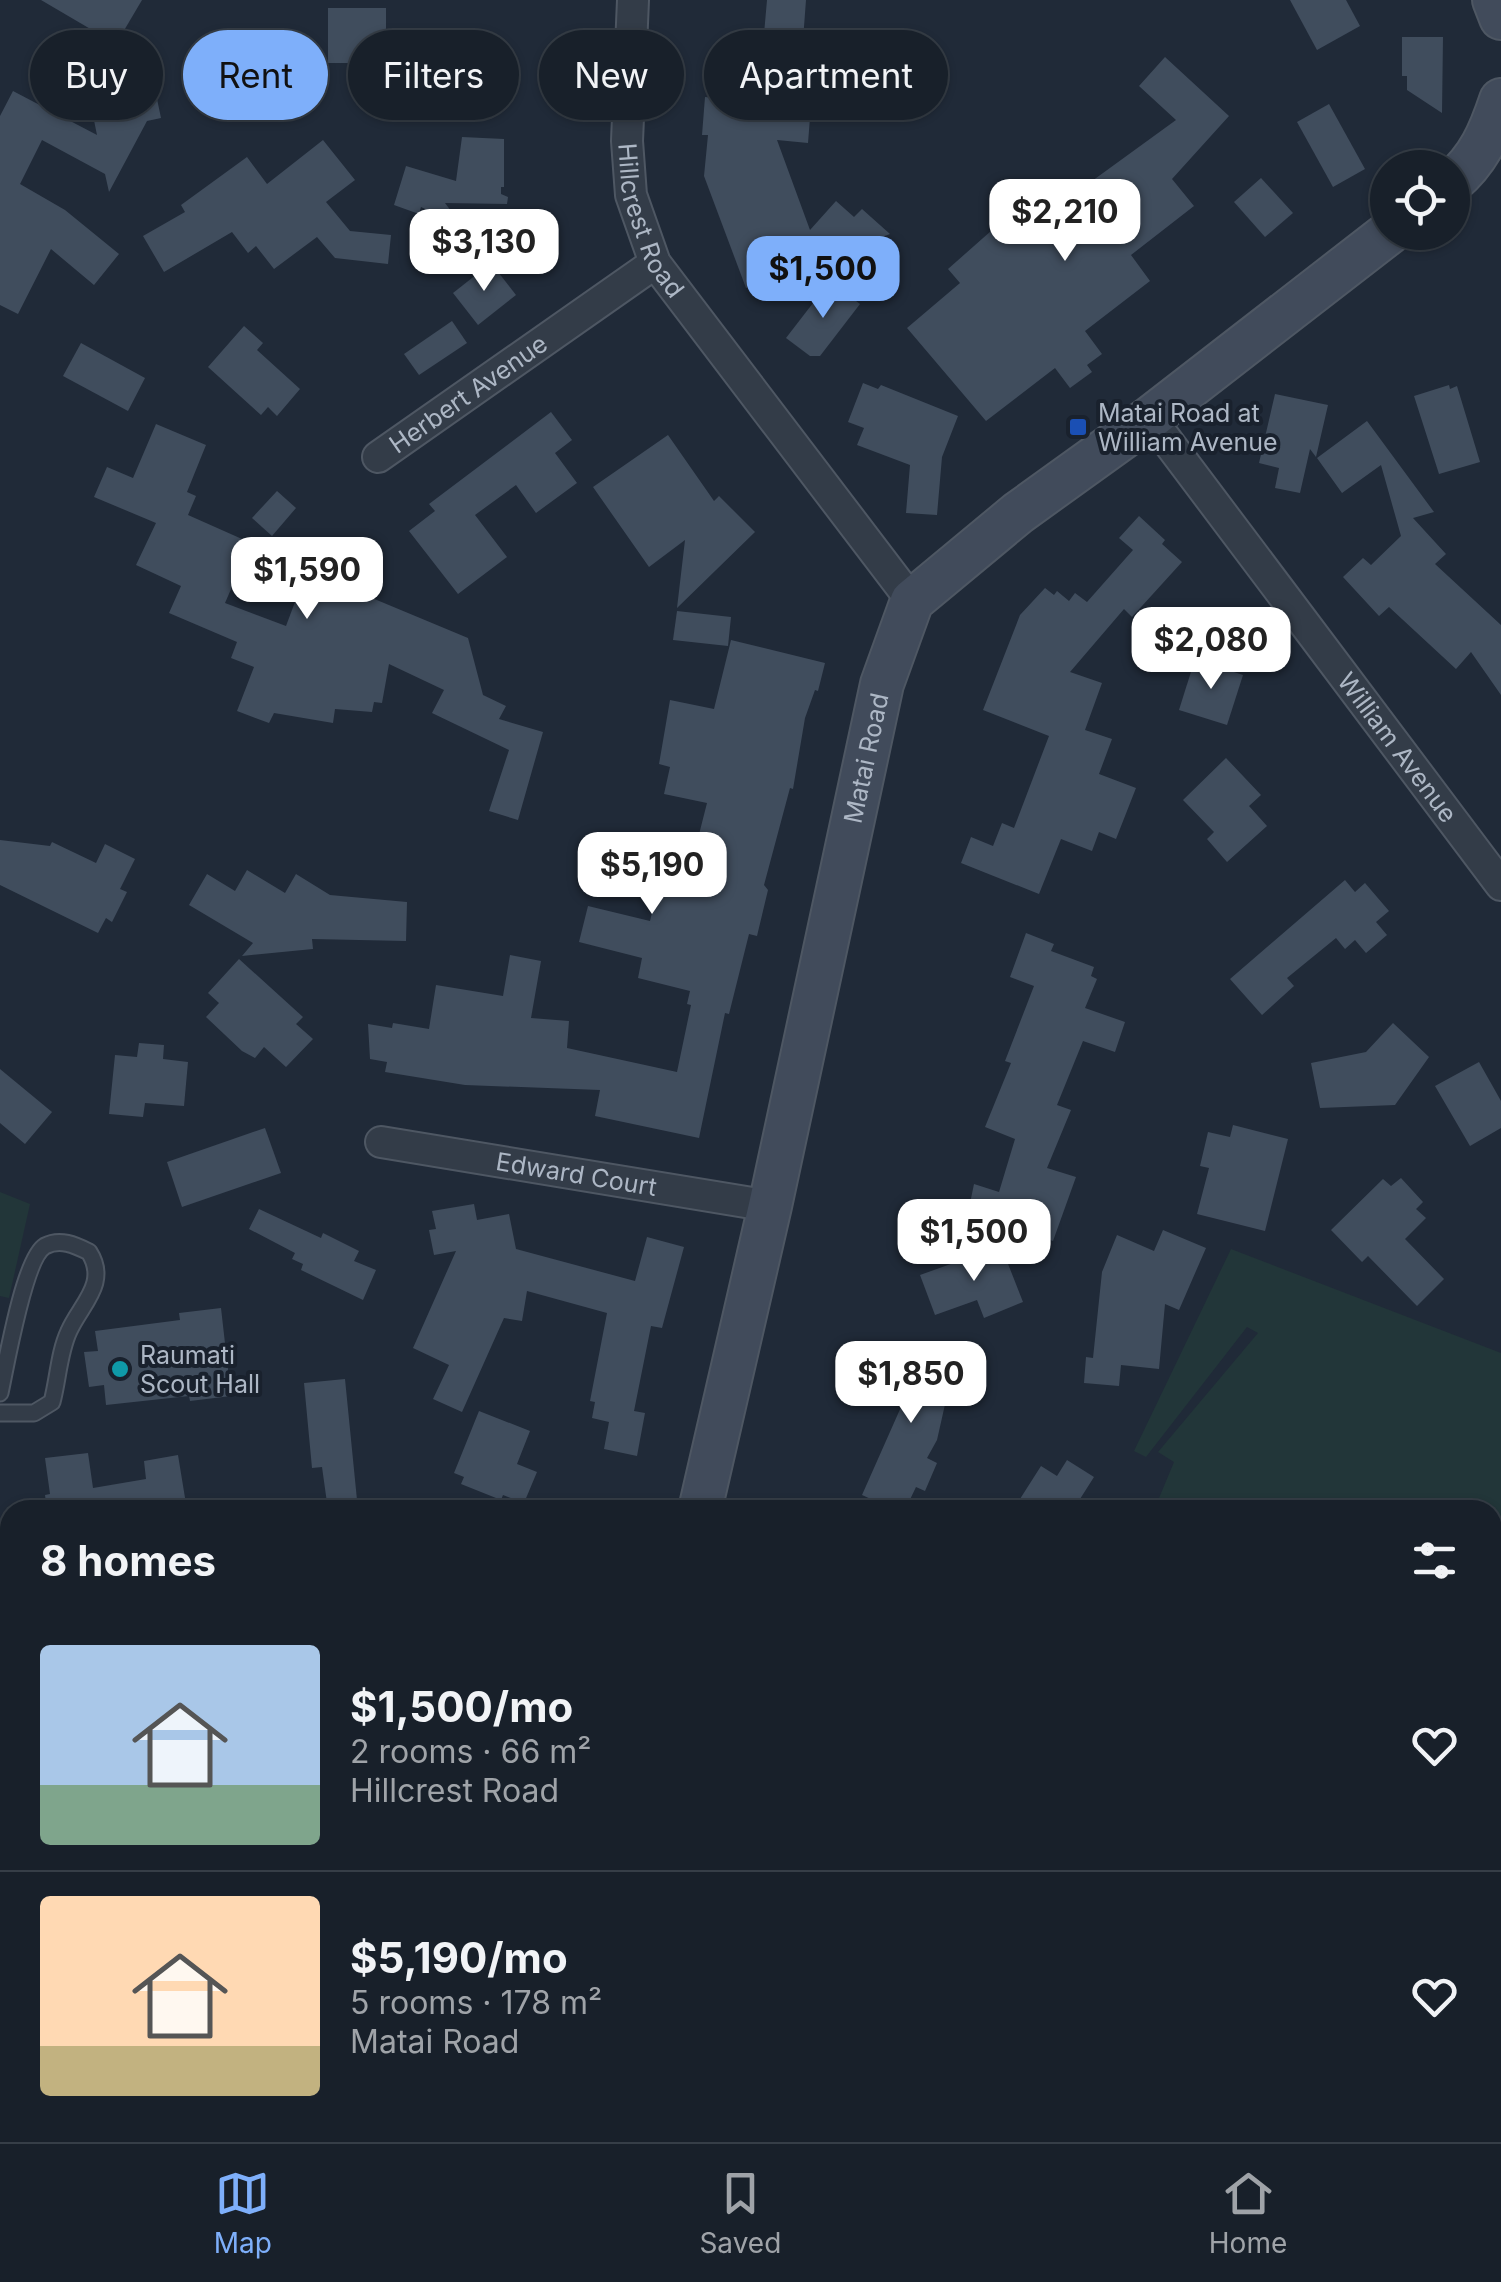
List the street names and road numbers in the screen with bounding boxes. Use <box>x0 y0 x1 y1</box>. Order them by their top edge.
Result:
street label: Hillcrest Road <box>612 142 691 303</box>
street label: Herbert Avenue <box>383 328 553 459</box>
street label: William Avenue <box>1332 666 1464 828</box>
street label: Matai Road <box>838 690 895 826</box>
street label: Edward Court <box>494 1146 659 1202</box>

